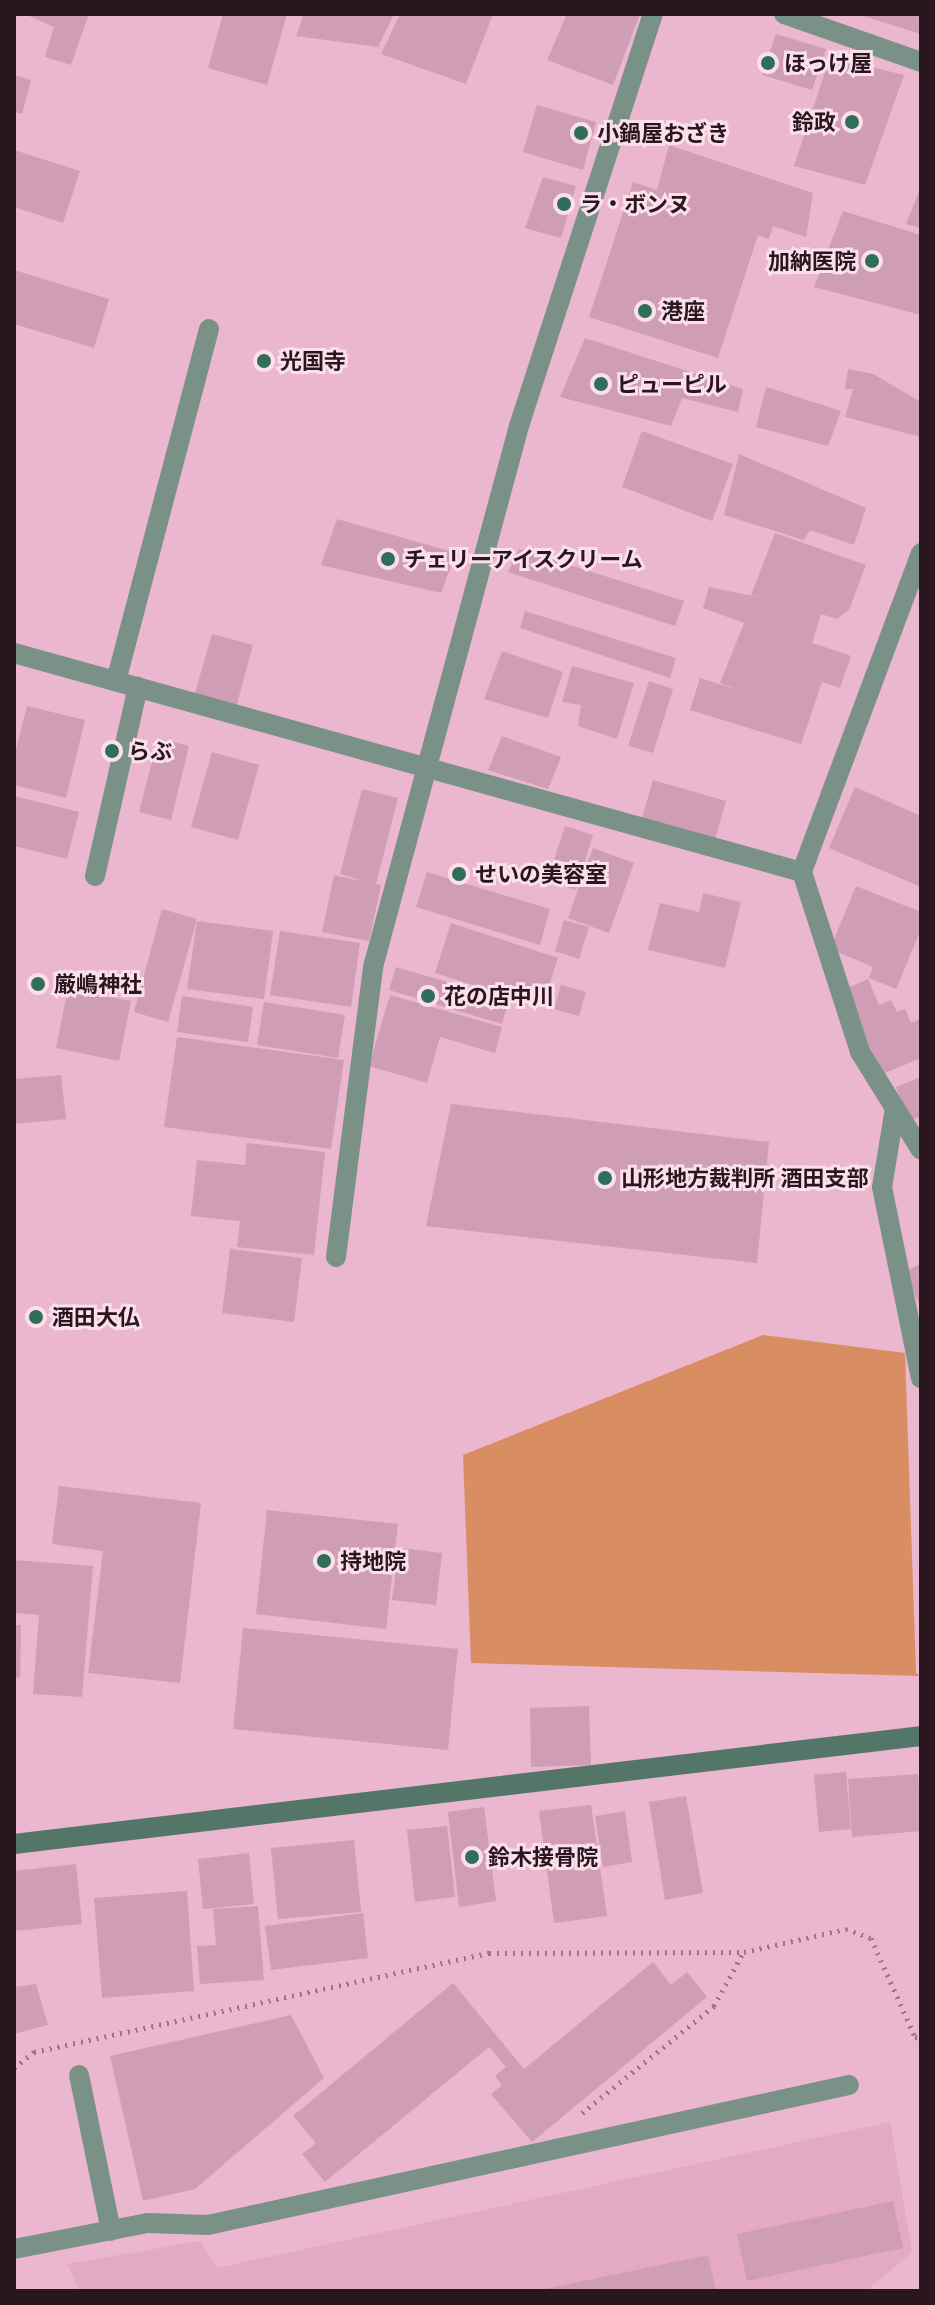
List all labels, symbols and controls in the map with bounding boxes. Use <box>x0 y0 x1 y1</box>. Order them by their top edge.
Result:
place label: ほっけ屋 <box>784 50 872 76</box>
marker: ほっけ屋 <box>759 54 777 72</box>
place label: 鈴政 <box>792 109 836 135</box>
marker: 鈴政 <box>843 113 861 131</box>
place label: 小鍋屋おざき <box>597 120 729 146</box>
marker: 小鍋屋おざき <box>572 124 590 142</box>
place label: ラ・ボンヌ <box>580 191 690 217</box>
marker: ラ・ボンヌ <box>555 195 573 213</box>
place label: 加納医院 <box>768 248 856 274</box>
marker: 加納医院 <box>863 252 881 270</box>
place label: 港座 <box>661 298 705 324</box>
marker: 港座 <box>636 302 654 320</box>
place label: 光国寺 <box>280 348 346 374</box>
marker: 光国寺 <box>255 352 273 370</box>
place label: ピューピル <box>617 371 727 397</box>
marker: ピューピル <box>592 375 610 393</box>
place label: チェリーアイスクリーム <box>404 546 646 572</box>
marker: チェリーアイスクリーム <box>379 550 397 568</box>
place label: らぶ <box>128 738 172 764</box>
marker: らぶ <box>103 742 121 760</box>
place label: せいの美容室 <box>475 861 607 887</box>
marker: せいの美容室 <box>450 865 468 883</box>
place label: 厳嶋神社 <box>54 971 142 997</box>
marker: 厳嶋神社 <box>29 975 47 993</box>
place label: 花の店中川 <box>444 983 554 1009</box>
marker: 花の店中川 <box>419 987 437 1005</box>
place label: 山形地方裁判所 酒田支部 <box>621 1165 869 1191</box>
marker: 山形地方裁判所 酒田支部 <box>596 1169 614 1187</box>
place label: 酒田大仏 <box>52 1304 140 1330</box>
marker: 酒田大仏 <box>27 1308 45 1326</box>
place label: 持地院 <box>340 1548 406 1574</box>
marker: 持地院 <box>315 1552 333 1570</box>
place label: 鈴木接骨院 <box>488 1844 598 1870</box>
marker: 鈴木接骨院 <box>463 1848 481 1866</box>

